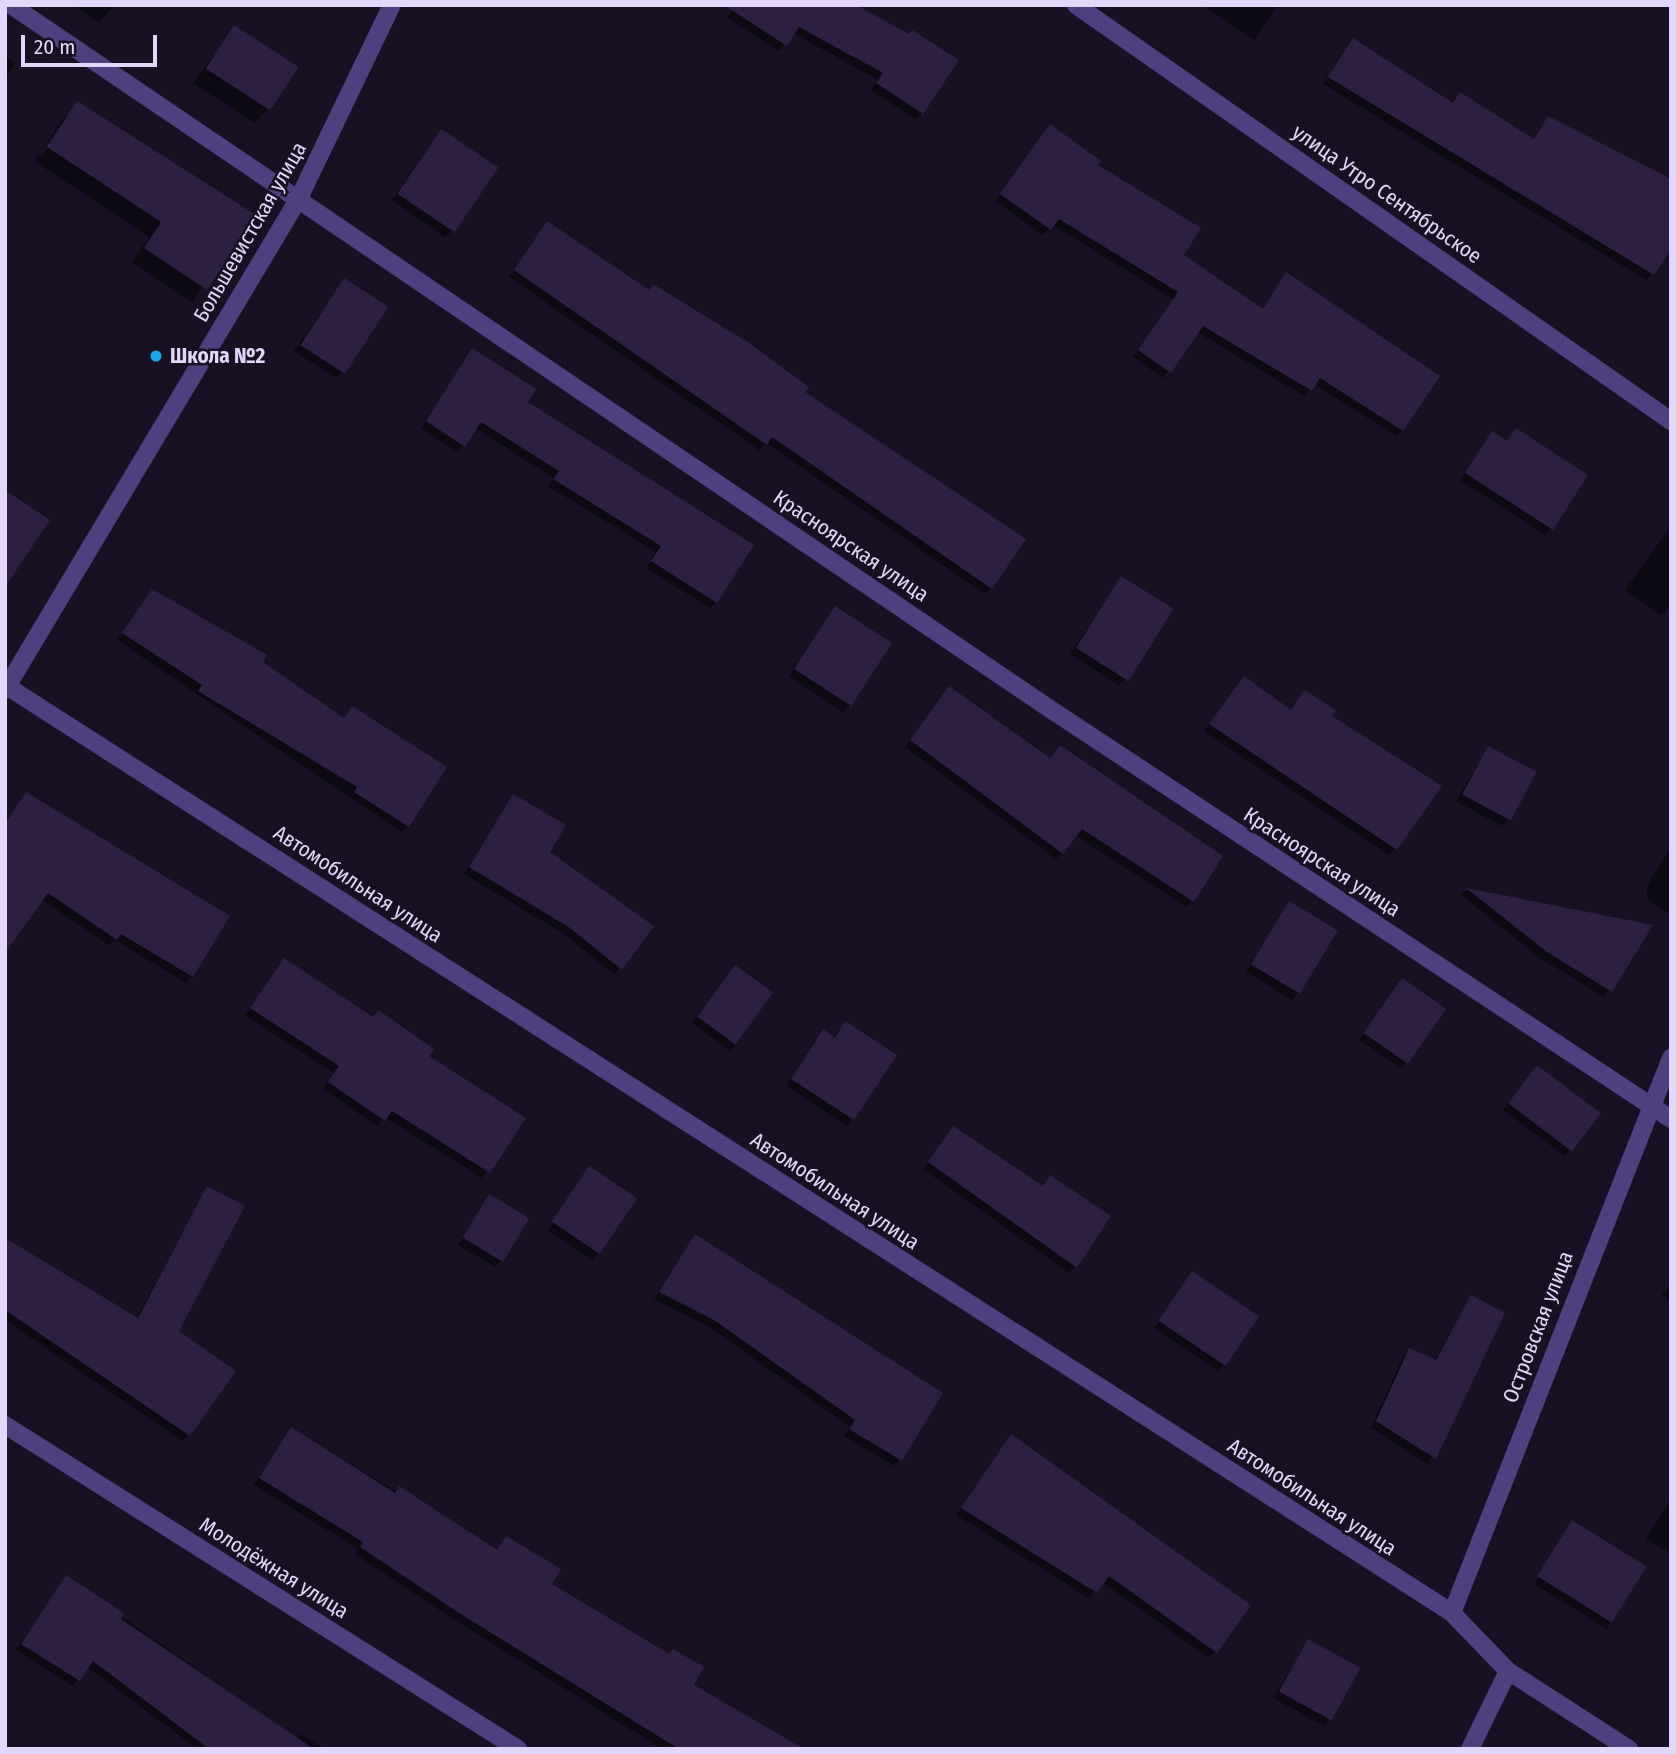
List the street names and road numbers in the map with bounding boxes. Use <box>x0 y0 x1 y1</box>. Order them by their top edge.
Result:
street label: улица Утро Сентябрьское <box>1288 119 1486 269</box>
street label: Большевистская улица <box>188 138 312 326</box>
street label: Красноярская улица <box>769 485 933 607</box>
street label: Красноярская улица <box>1239 802 1405 922</box>
street label: Автомобильная улица <box>269 820 447 948</box>
street label: Автомобильная улица <box>746 1127 924 1255</box>
street label: Островская улица <box>1498 1248 1578 1406</box>
street label: Автомобильная улица <box>1223 1433 1401 1561</box>
street label: Молодёжная улица <box>195 1512 353 1624</box>

